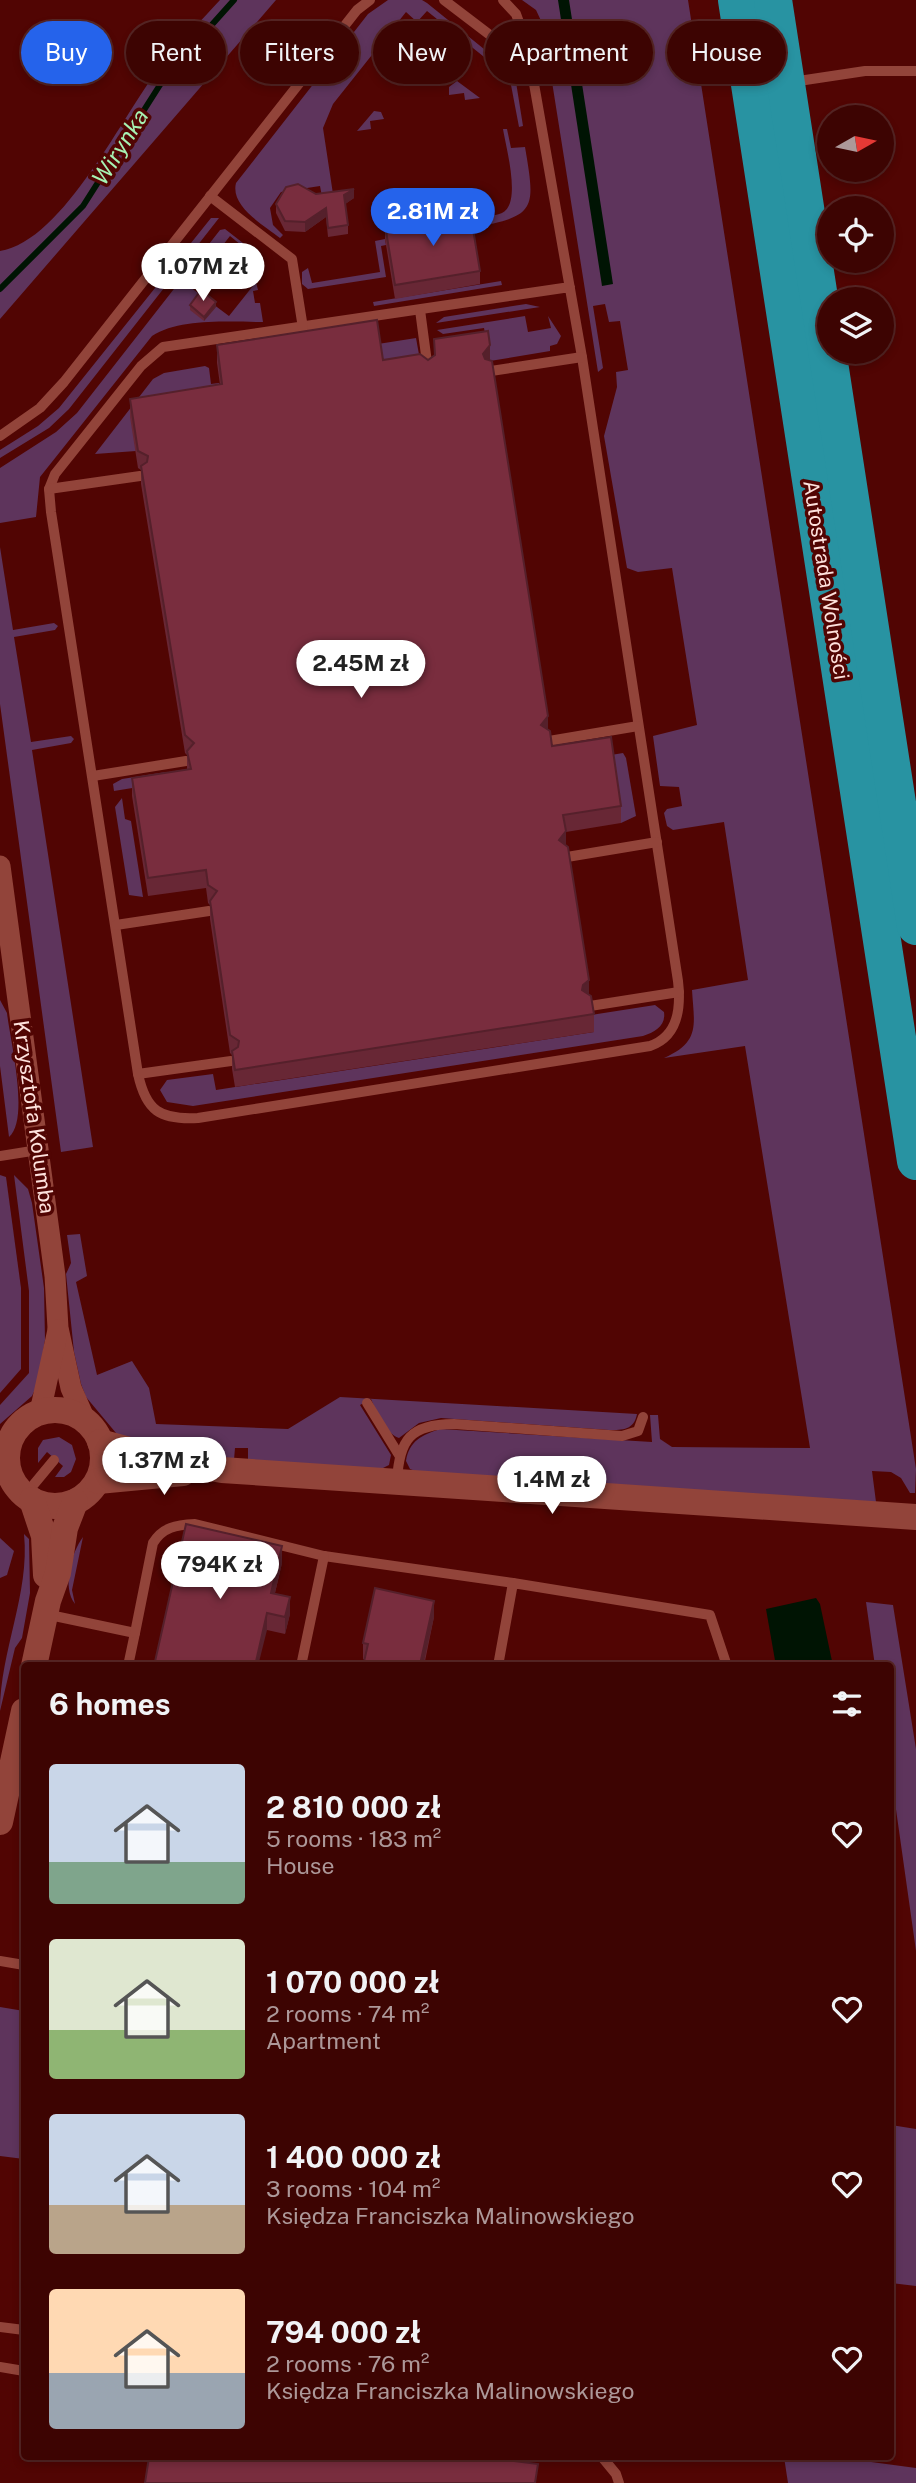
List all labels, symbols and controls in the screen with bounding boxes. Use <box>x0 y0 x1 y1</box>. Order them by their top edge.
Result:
chip: Buy <box>21 21 112 84</box>
chip: Rent <box>126 21 226 84</box>
chip: Filters <box>240 21 359 84</box>
chip: New <box>373 21 471 84</box>
chip: Apartment <box>485 21 653 84</box>
chip: House <box>667 21 786 84</box>
water label: Wirynka <box>86 104 153 190</box>
north arrow <box>817 105 894 182</box>
map controls <box>817 105 894 364</box>
pin: 2.81M zł <box>361 188 505 248</box>
button: locate <box>817 196 894 273</box>
text: 2.81M zł <box>387 197 479 224</box>
pin: 1.07M zł <box>131 244 275 303</box>
text: 1.07M zł <box>157 252 249 279</box>
button: layers <box>817 287 894 364</box>
street label: Autostrada Wolności <box>798 478 855 681</box>
pin: 2.45M zł <box>289 640 433 700</box>
text: 2.45M zł <box>312 649 410 676</box>
street label: Krzysztofa Kolumba <box>9 1019 60 1215</box>
pin: 1.37M zł <box>92 1438 236 1497</box>
text: 1.37M zł <box>118 1446 210 1473</box>
pin: 1.4M zł <box>487 1456 617 1516</box>
text: 1.4M zł <box>513 1465 591 1492</box>
pin: 794K zł <box>155 1542 285 1601</box>
text: 794K zł <box>177 1550 263 1577</box>
icon: filters <box>828 1685 866 1723</box>
text: 6 homes <box>49 1686 171 1722</box>
text: 2 810 000 zł <box>266 1789 442 1825</box>
icon: home <box>105 1792 189 1876</box>
icon: heart <box>828 1815 866 1853</box>
text: 5 rooms · 183 m² <box>266 1825 441 1852</box>
text: House <box>266 1852 334 1879</box>
text: 1 070 000 zł <box>266 1964 440 2000</box>
icon: home <box>105 1967 189 2051</box>
icon: heart <box>828 1990 866 2028</box>
text: 2 rooms · 74 m² <box>266 2000 429 2027</box>
text: Apartment <box>266 2027 381 2054</box>
text: 1 400 000 zł <box>266 2139 441 2175</box>
icon: home <box>105 2142 189 2226</box>
icon: heart <box>828 2165 866 2203</box>
text: 3 rooms · 104 m² <box>266 2175 440 2202</box>
text: Księdza Franciszka Malinowskiego <box>266 2202 634 2229</box>
text: 794 000 zł <box>266 2314 421 2350</box>
icon: home <box>105 2317 189 2401</box>
icon: heart <box>828 2340 866 2378</box>
text: 2 rooms · 76 m² <box>266 2350 429 2377</box>
text: Księdza Franciszka Malinowskiego <box>266 2377 634 2404</box>

